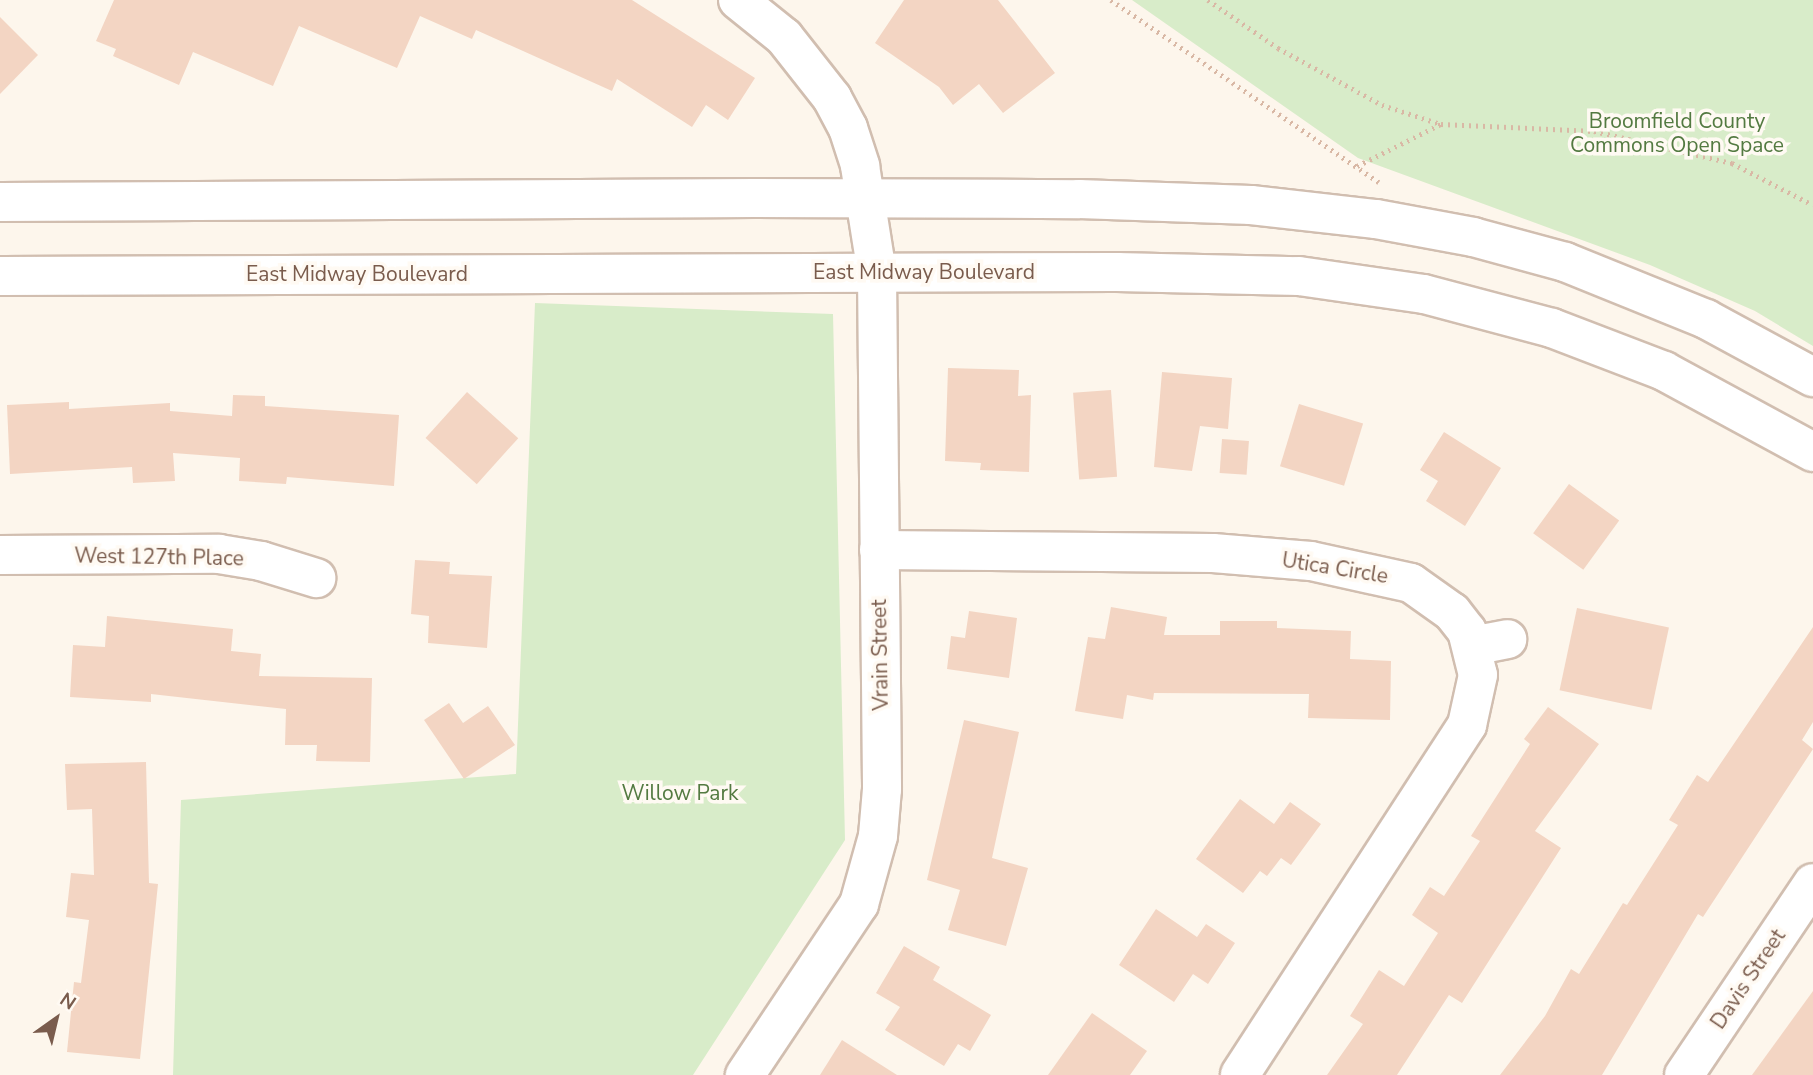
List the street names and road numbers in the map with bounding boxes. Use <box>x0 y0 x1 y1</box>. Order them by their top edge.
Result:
street label: East Midway Boulevard <box>813 259 1035 285</box>
street label: East Midway Boulevard <box>246 261 468 287</box>
street label: West 127th Place <box>74 543 244 571</box>
street label: Utica Circle <box>1280 547 1390 589</box>
street label: Vrain Street <box>866 599 894 711</box>
street label: Davis Street <box>1705 924 1791 1034</box>

